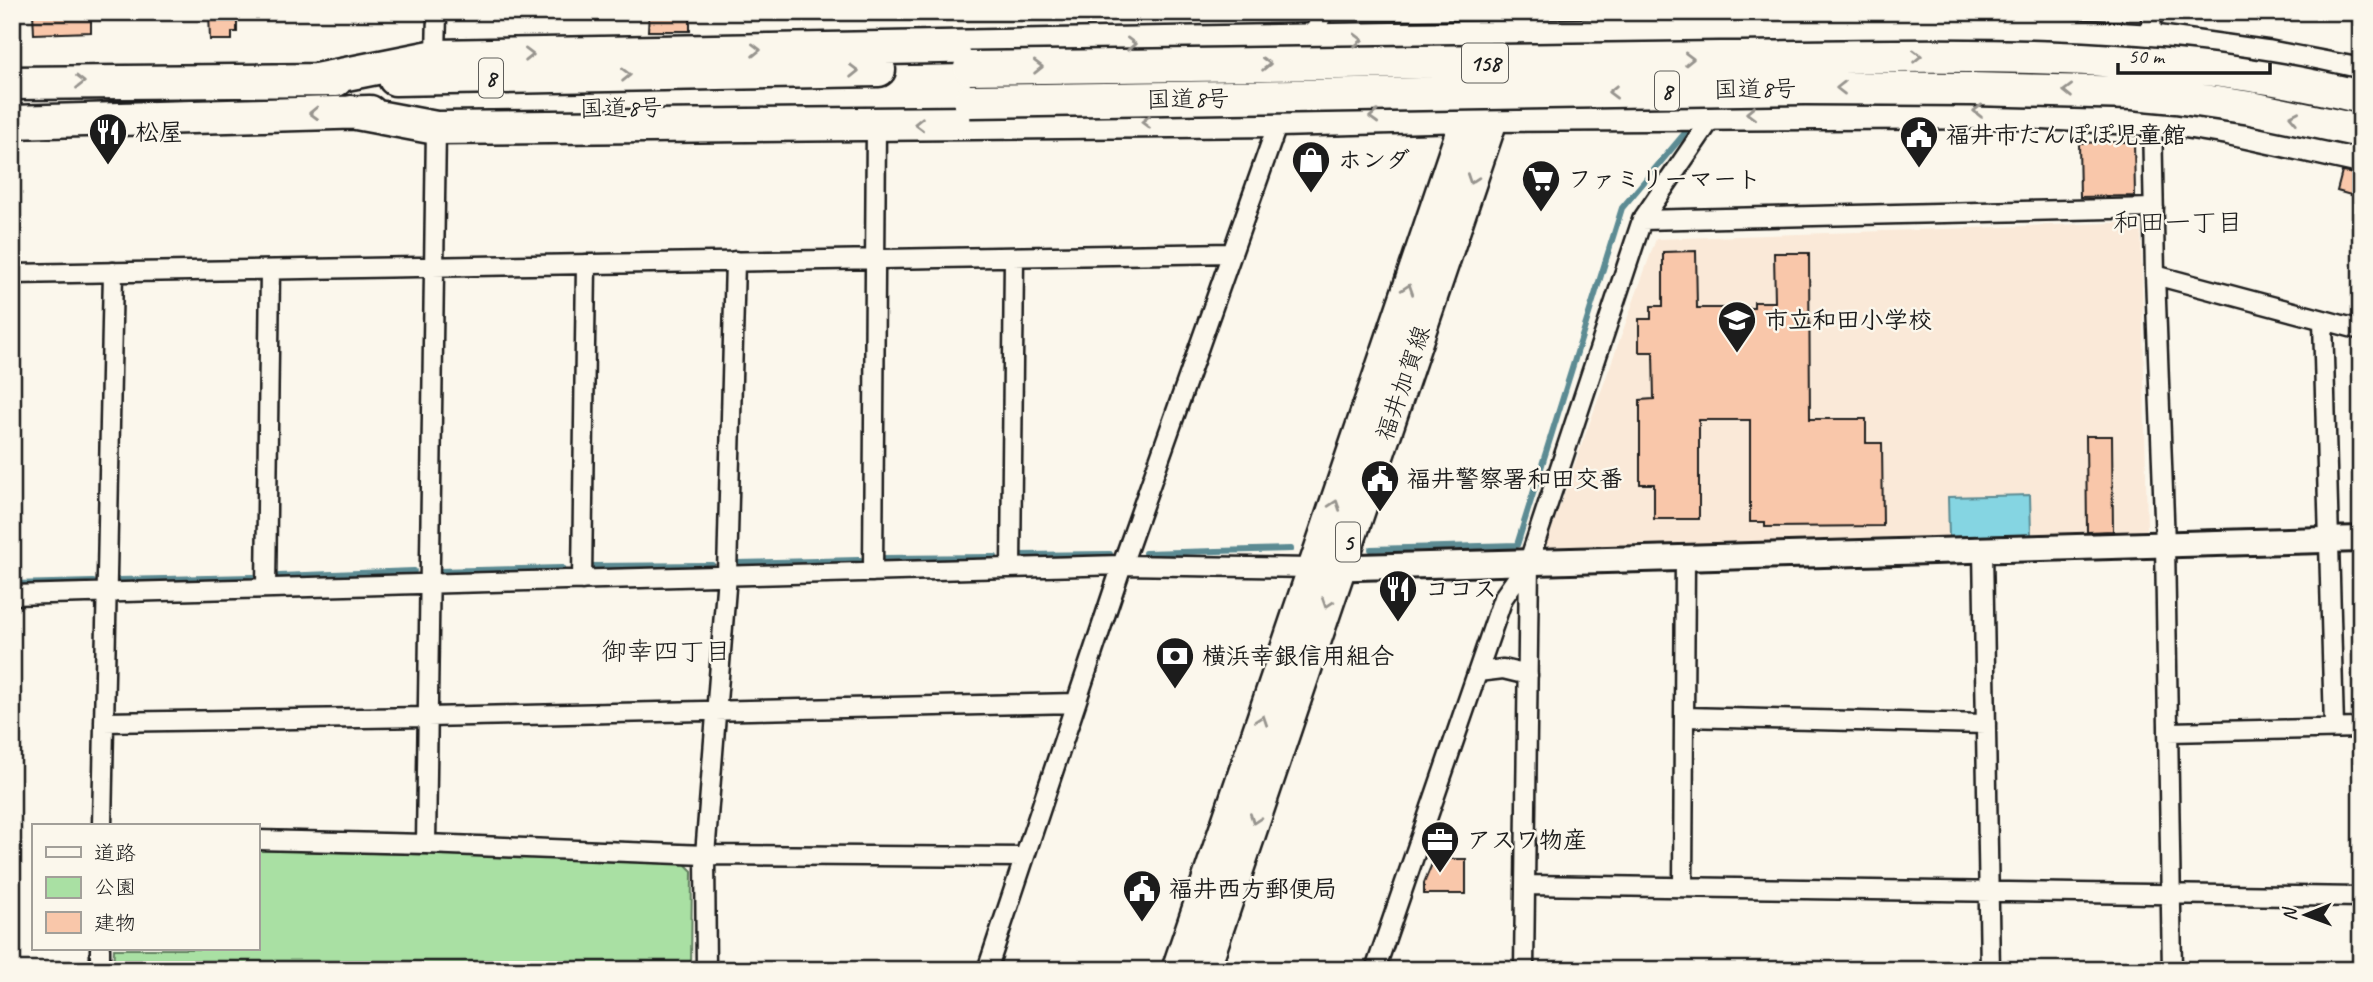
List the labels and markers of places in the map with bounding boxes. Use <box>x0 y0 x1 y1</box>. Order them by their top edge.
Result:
restaurant icon: 松屋 <box>87 111 129 166</box>
public building icon: 福井市たんぽぽ児童館 <box>1898 114 1940 169</box>
place label: 松屋 <box>135 117 183 147</box>
place label: 福井市たんぽぽ児童館 <box>1946 120 2186 150</box>
shop icon: ホンダ <box>1290 139 1332 194</box>
place label: ホンダ <box>1338 145 1410 175</box>
supermarket icon: ファミリーマート <box>1520 158 1562 213</box>
place label: ファミリーマート <box>1568 164 1761 194</box>
school or university icon: 市立和田小学校 <box>1716 299 1758 354</box>
place label: 市立和田小学校 <box>1764 305 1932 335</box>
public building icon: 福井警察署和田交番 <box>1359 458 1401 513</box>
place label: 福井警察署和田交番 <box>1407 464 1623 494</box>
restaurant icon: ココス <box>1377 568 1419 623</box>
place label: ココス <box>1425 574 1497 604</box>
bank icon: 横浜幸銀信用組合 <box>1154 635 1196 690</box>
place label: 横浜幸銀信用組合 <box>1202 641 1394 671</box>
office icon: アスワ物産 <box>1419 819 1461 874</box>
place label: アスワ物産 <box>1467 825 1587 855</box>
public building icon: 福井西方郵便局 <box>1121 868 1163 923</box>
place label: 福井西方郵便局 <box>1169 874 1337 904</box>

